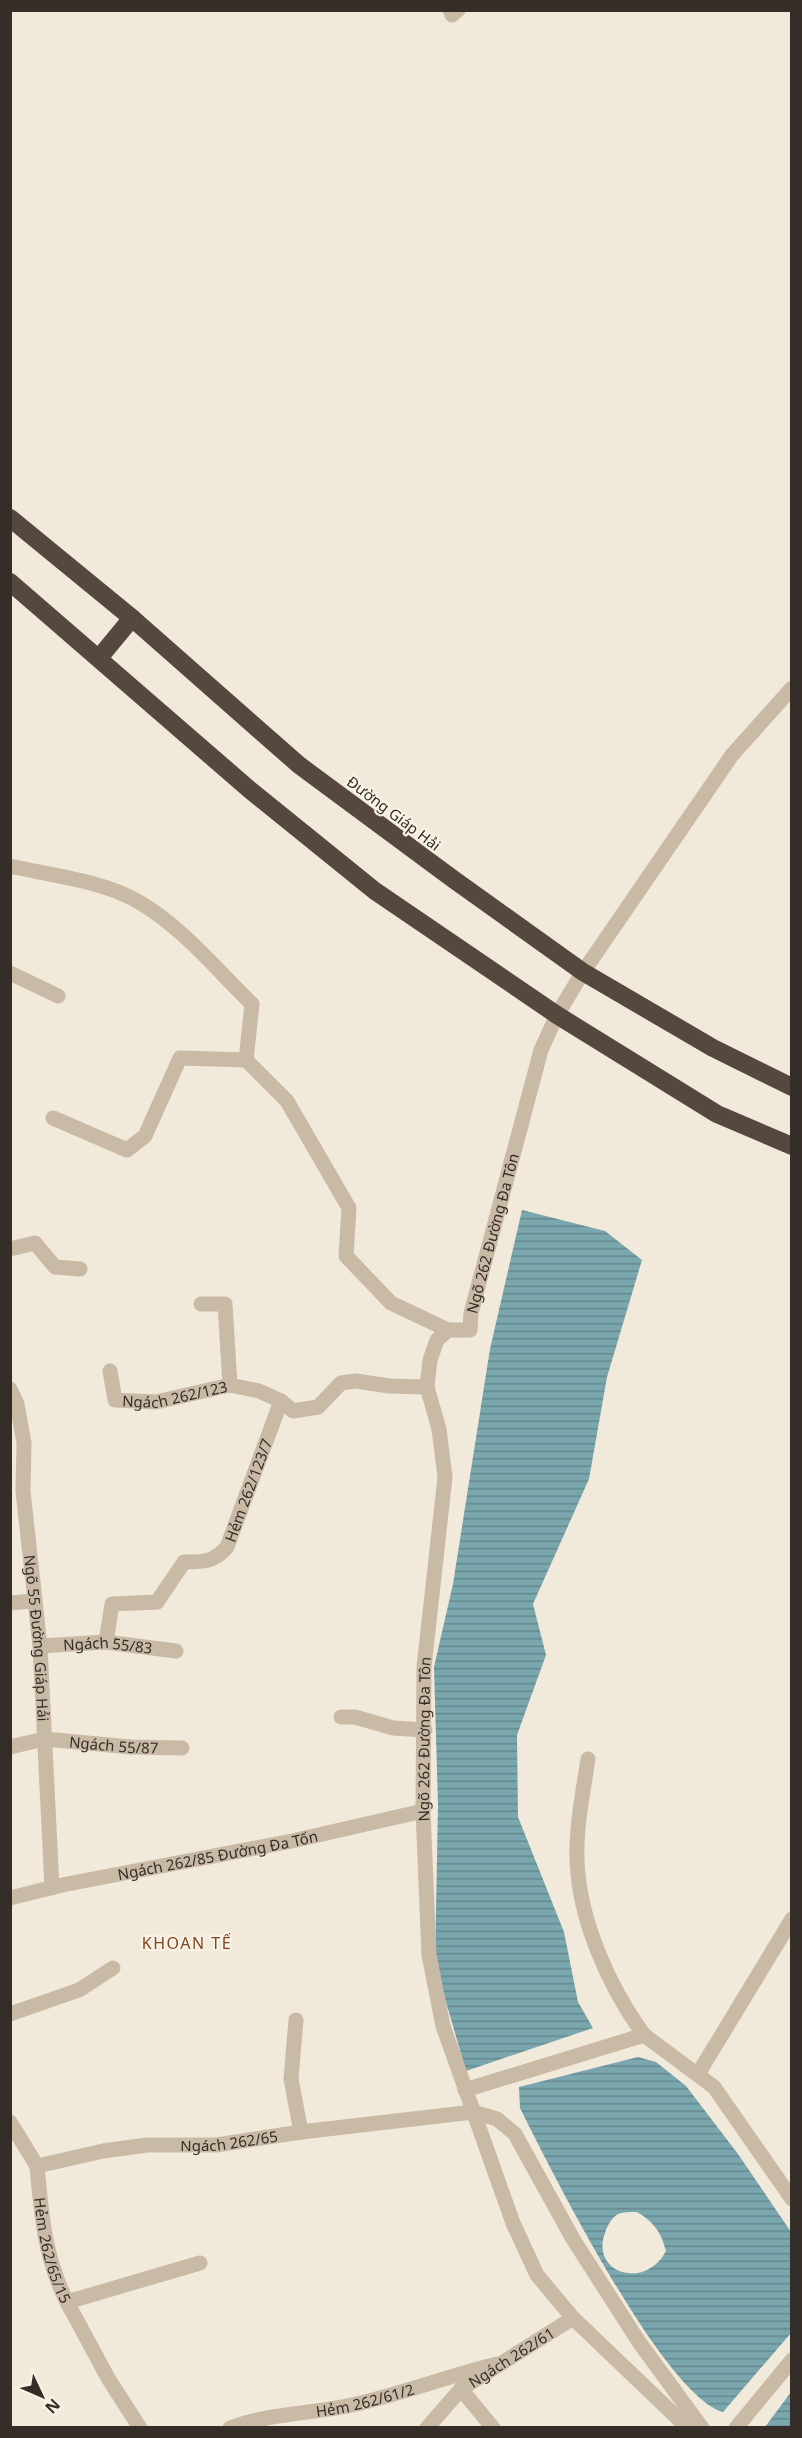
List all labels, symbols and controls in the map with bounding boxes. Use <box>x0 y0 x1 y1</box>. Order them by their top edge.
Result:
street label: Đường Giáp Hải <box>343 771 445 855</box>
street label: Ngõ 262 Đường Đa Tôn <box>461 1151 523 1316</box>
street label: Ngách 262/123 <box>122 1376 229 1412</box>
street label: Hẻm 262/123/7 <box>220 1436 276 1545</box>
street label: Ngõ 55 Đường Giáp Hải <box>20 1554 54 1722</box>
street label: Ngách 55/83 <box>63 1632 153 1658</box>
street label: Ngõ 262 Đường Đa Tôn <box>413 1656 435 1822</box>
street label: Ngách 55/87 <box>68 1731 159 1758</box>
street label: Ngách 262/85 Đường Đa Tốn <box>116 1825 320 1884</box>
district label: KHOAN TẾ <box>142 1932 232 1954</box>
street label: Ngách 262/65 <box>180 2126 279 2155</box>
street label: Hẻm 262/65/15 <box>30 2196 76 2307</box>
street label: Ngách 262/61 <box>465 2322 558 2392</box>
north arrow <box>12 2366 72 2426</box>
street label: Hẻm 262/61/2 <box>315 2379 416 2421</box>
text: N <box>40 2394 65 2419</box>

